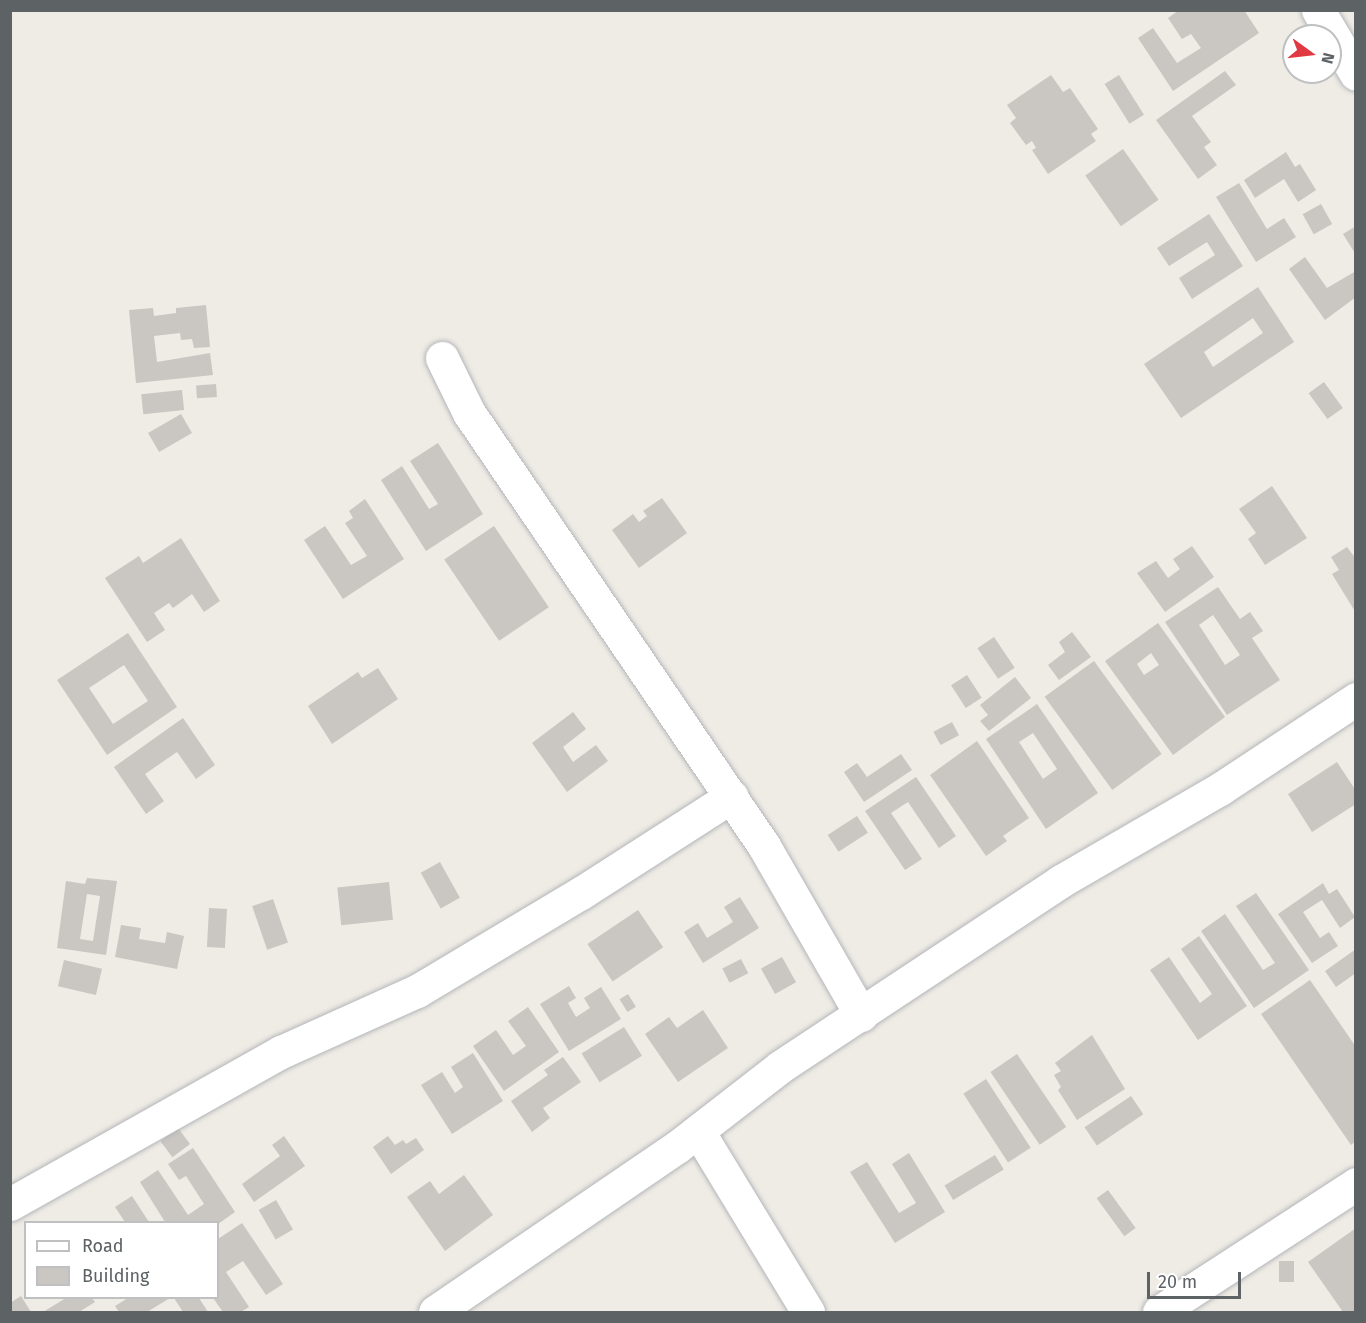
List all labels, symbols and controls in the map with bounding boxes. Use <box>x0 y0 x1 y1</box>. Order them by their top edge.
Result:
north arrow <box>1282 24 1342 84</box>
text: N <box>1317 51 1338 66</box>
legend <box>24 1221 219 1299</box>
text: Road <box>82 1235 124 1257</box>
scale bar <box>1150 1260 1244 1298</box>
text: Building <box>82 1265 149 1287</box>
text: 20 m <box>1158 1271 1197 1293</box>

